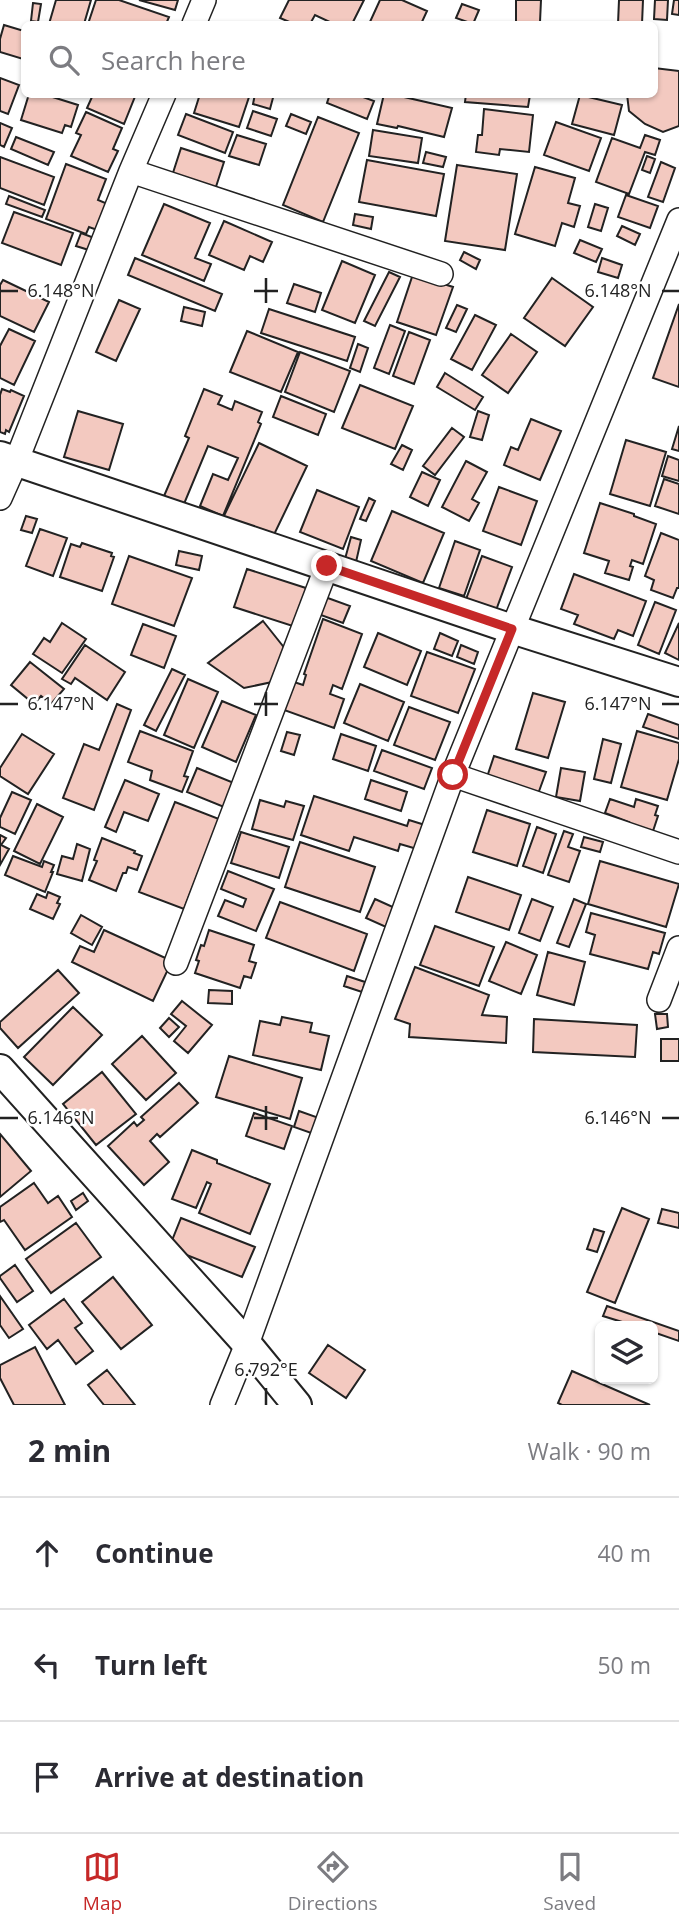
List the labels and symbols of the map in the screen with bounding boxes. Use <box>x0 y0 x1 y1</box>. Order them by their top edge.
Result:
text: 6.148°N <box>27 278 95 302</box>
text: 6.148°N <box>584 278 652 302</box>
route end <box>311 550 342 581</box>
text: 6.147°N <box>27 691 95 715</box>
text: 6.147°N <box>584 691 652 715</box>
route start <box>437 759 468 790</box>
text: 6.146°N <box>27 1105 95 1129</box>
text: 6.146°N <box>584 1105 652 1129</box>
text: 6.792°E <box>234 1357 298 1381</box>

